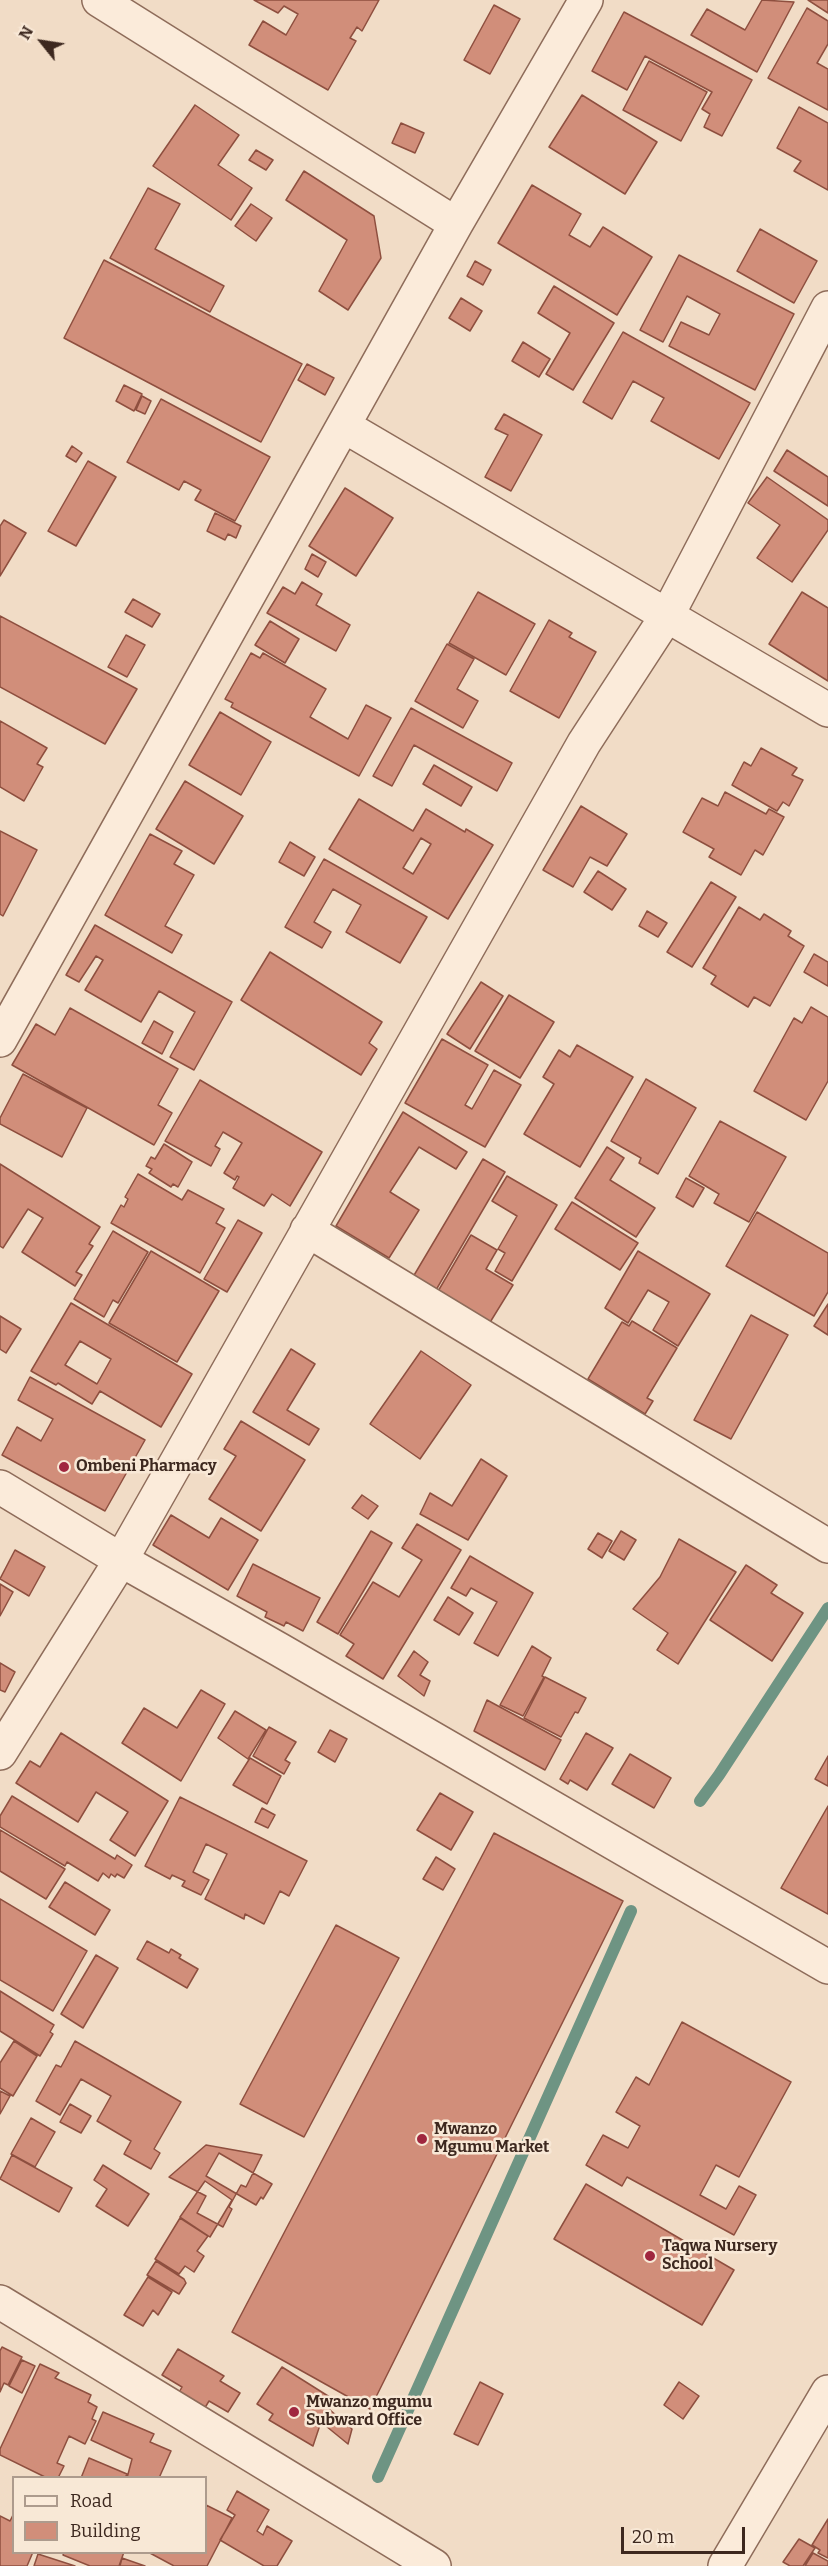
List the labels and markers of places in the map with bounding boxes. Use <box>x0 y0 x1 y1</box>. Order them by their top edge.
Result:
place label: Ombeni Pharmacy <box>76 1457 217 1477</box>
marker: Ombeni Pharmacy <box>57 1460 71 1474</box>
place label: Mwanzo Mgumu Market <box>434 2120 549 2158</box>
marker: Mwanzo Mgumu Market <box>415 2132 429 2146</box>
place label: Taqwa Nursery School <box>662 2237 777 2275</box>
marker: Taqwa Nursery School <box>643 2249 657 2263</box>
place label: Mwanzo mgumu Subward Office <box>306 2393 432 2431</box>
marker: Mwanzo mgumu Subward Office <box>287 2405 301 2419</box>

